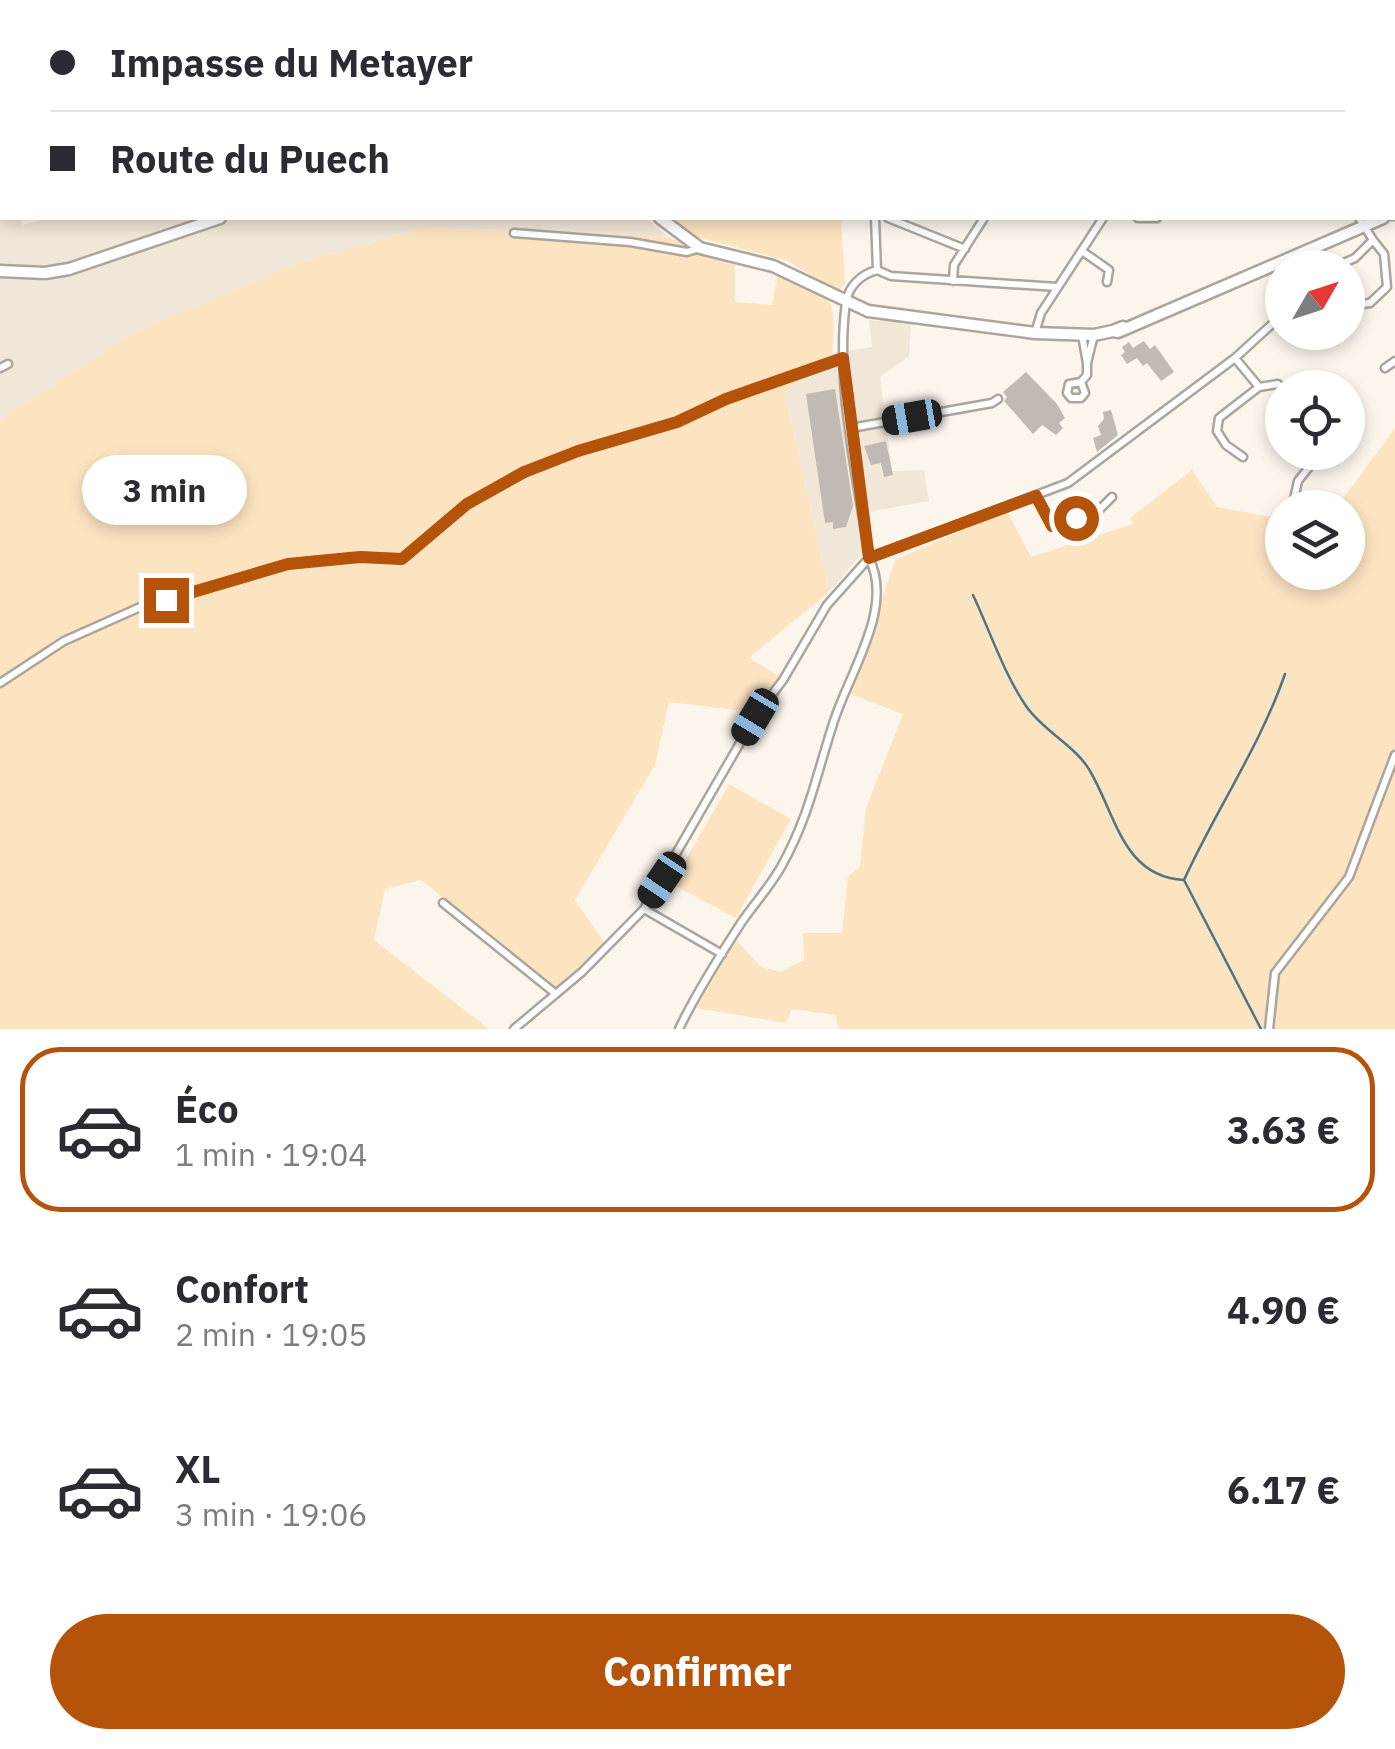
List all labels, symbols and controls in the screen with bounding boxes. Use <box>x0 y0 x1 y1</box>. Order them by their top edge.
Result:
text: Impasse du Metayer <box>110 38 473 87</box>
text: Route du Puech <box>110 134 390 183</box>
north arrow <box>1265 250 1365 350</box>
map controls <box>1265 250 1365 590</box>
button: locate <box>1265 370 1365 470</box>
car <box>880 397 944 437</box>
callout: 3 min <box>84 455 248 525</box>
text: 3 min <box>123 469 206 511</box>
button: layers <box>1265 490 1365 590</box>
route start <box>1054 496 1099 541</box>
route end <box>144 578 189 623</box>
car <box>727 684 783 750</box>
car <box>633 847 691 913</box>
text: Éco <box>175 1084 239 1133</box>
icon: car <box>55 1085 145 1175</box>
text: 3.63 € <box>1227 1105 1340 1154</box>
text: 1 min · 19:04 <box>175 1133 368 1175</box>
text: Confort <box>175 1264 309 1313</box>
icon: car <box>55 1265 145 1355</box>
text: 4.90 € <box>1227 1285 1340 1334</box>
text: 2 min · 19:05 <box>175 1313 368 1355</box>
text: XL <box>175 1444 221 1493</box>
icon: car <box>55 1445 145 1535</box>
text: 6.17 € <box>1227 1465 1340 1514</box>
text: 3 min · 19:06 <box>175 1493 368 1535</box>
button: Confirmer <box>50 1614 1345 1729</box>

